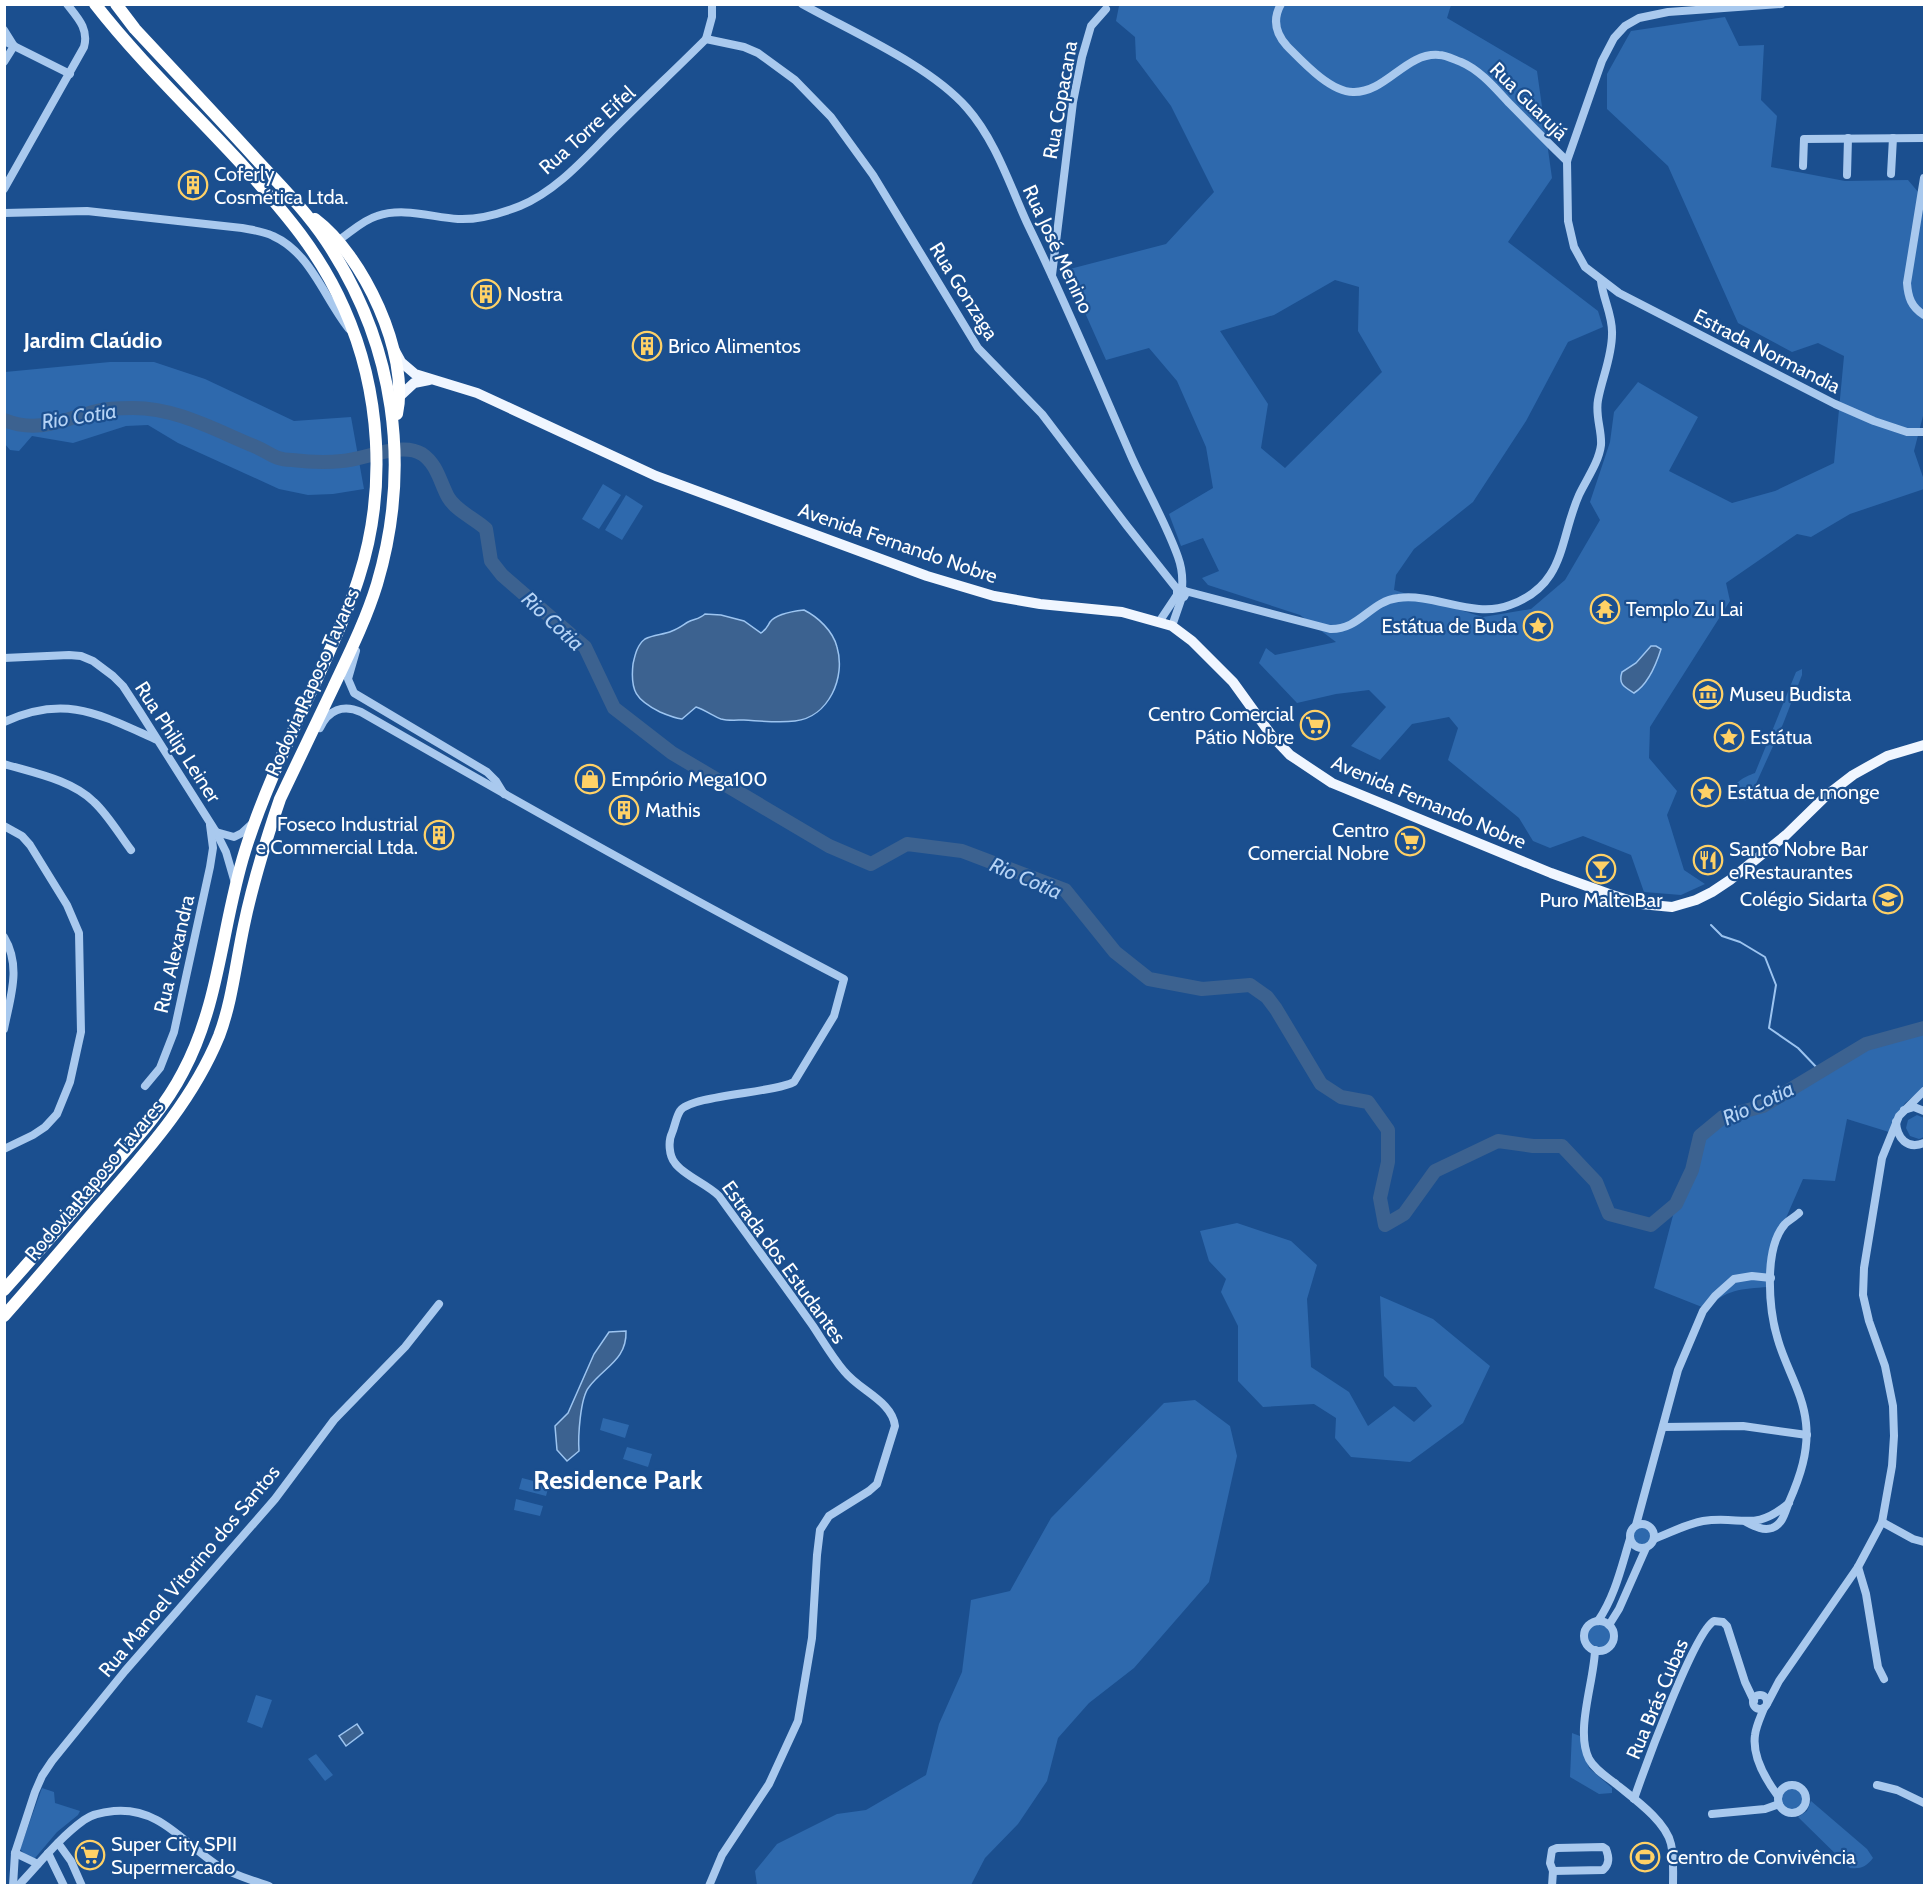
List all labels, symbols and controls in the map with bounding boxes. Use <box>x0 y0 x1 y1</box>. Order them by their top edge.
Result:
street label: Rua Copacana <box>1038 39 1082 161</box>
street label: Rua Guarujá <box>1485 57 1573 145</box>
street label: Rua Torre Eifel <box>534 81 640 179</box>
place label: Coferly Cosmética Ltda. <box>214 162 348 209</box>
building icon: Coferly Cosmética Ltda. <box>177 169 209 201</box>
street label: Rua José Menino <box>1018 181 1098 317</box>
street label: Rua Gonzaga <box>925 238 1004 345</box>
building icon: Nostra <box>470 278 502 310</box>
place label: Nostra <box>507 282 563 306</box>
street label: Estrada Normandia <box>1690 304 1845 398</box>
district label: Jardim Claúdio <box>23 327 162 354</box>
building icon: Brico Alimentos <box>631 330 663 362</box>
place label: Brico Alimentos <box>668 334 801 358</box>
water label: Rio Cotia <box>40 398 118 434</box>
street label: Avenida Fernando Nobre <box>795 498 1001 588</box>
street label: Rodovia Raposo Tavares <box>260 584 364 780</box>
water label: Rio Cotia <box>517 586 589 656</box>
temple icon: Templo Zu Lai <box>1589 593 1621 625</box>
place label: Templo Zu Lai <box>1626 597 1743 621</box>
place icon: Estátua de Buda <box>1522 610 1554 642</box>
place label: Estátua de Buda <box>1381 614 1517 638</box>
street label: Rua Philip Leiner <box>130 677 226 808</box>
museum icon: Museu Budista <box>1692 678 1724 710</box>
place label: Museu Budista <box>1729 682 1852 706</box>
place label: Centro Comercial Pátio Nobre <box>1148 702 1294 749</box>
supermarket icon: Centro Comercial Pátio Nobre <box>1299 709 1331 741</box>
place icon: Estátua <box>1713 721 1745 753</box>
place label: Estátua <box>1750 725 1813 749</box>
street label: Avenida Fernando Nobre <box>1328 750 1530 854</box>
shop icon: Empório Mega100 <box>574 763 606 795</box>
place label: Empório Mega100 <box>611 767 767 791</box>
place icon: Estátua de monge <box>1690 776 1722 808</box>
place label: Estátua de monge <box>1727 780 1879 804</box>
building icon: Mathis <box>608 794 640 826</box>
place label: Mathis <box>645 798 701 822</box>
place label: Foseco Industrial e Commercial Ltda. <box>256 812 418 859</box>
place label: Centro Comercial Nobre <box>1248 818 1389 865</box>
building icon: Foseco Industrial e Commercial Ltda. <box>423 819 455 851</box>
supermarket icon: Centro Comercial Nobre <box>1394 825 1426 857</box>
place label: Santo Nobre Bar e Restaurantes <box>1729 837 1869 884</box>
restaurant icon: Santo Nobre Bar e Restaurantes <box>1692 844 1724 876</box>
water label: Rio Cotia <box>986 852 1066 904</box>
bar icon: Puro Malte Bar <box>1585 853 1617 885</box>
school or university icon: Colégio Sidarta <box>1872 883 1904 915</box>
place label: Colégio Sidarta <box>1740 887 1867 911</box>
place label: Puro Malte Bar <box>1540 888 1663 912</box>
street label: Rua Alexandra <box>149 892 199 1015</box>
water label: Rio Cotia <box>1718 1076 1798 1130</box>
street label: Rodovia Raposo Tavares <box>20 1095 168 1265</box>
street label: Estrada dos Estudantes <box>717 1176 851 1348</box>
street label: Rua Manoel Vitorino dos Santos <box>93 1460 285 1682</box>
district label: Residence Park <box>533 1464 703 1496</box>
street label: Rua Brás Cubas <box>1621 1635 1693 1763</box>
place label: Super City SPII Supermercado <box>111 1832 237 1879</box>
supermarket icon: Super City SPII Supermercado <box>74 1839 106 1871</box>
sports icon: Centro de Convivência <box>1629 1841 1661 1873</box>
place label: Centro de Convivência <box>1666 1845 1856 1869</box>

